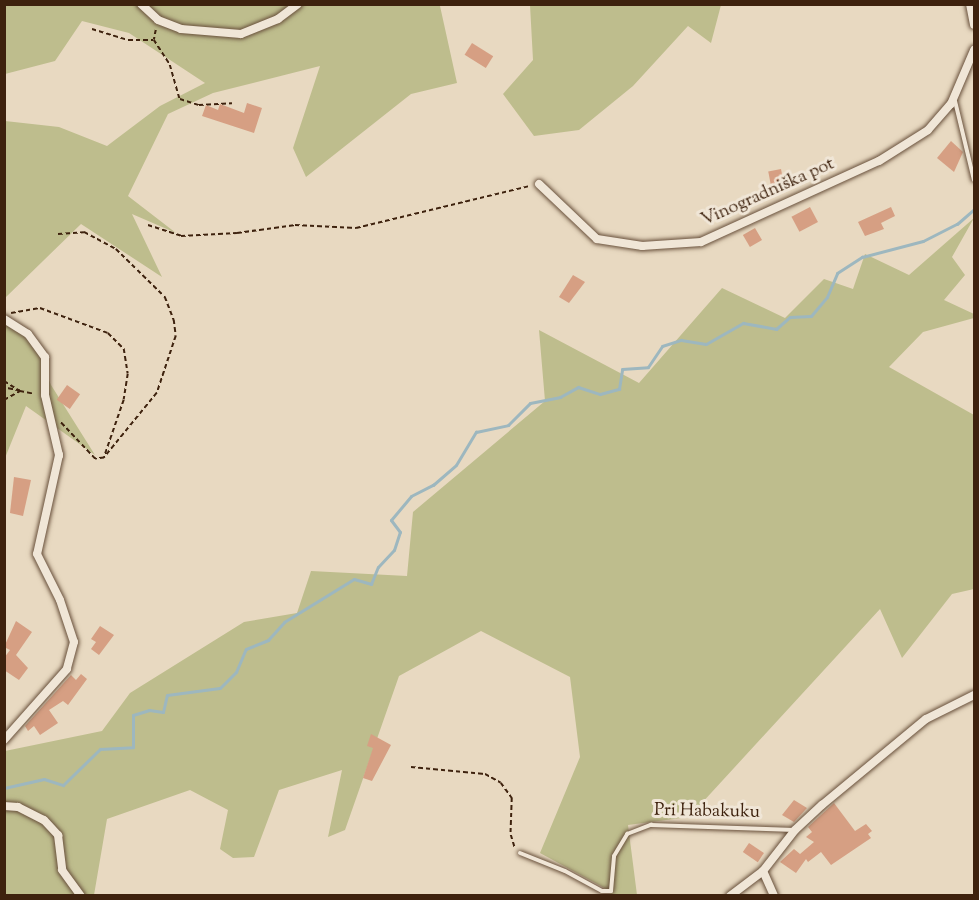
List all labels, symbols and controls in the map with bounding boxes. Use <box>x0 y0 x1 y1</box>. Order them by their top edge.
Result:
street label: Vinogradniška pot <box>698 154 838 232</box>
street label: Pri Habakuku <box>654 800 760 824</box>

